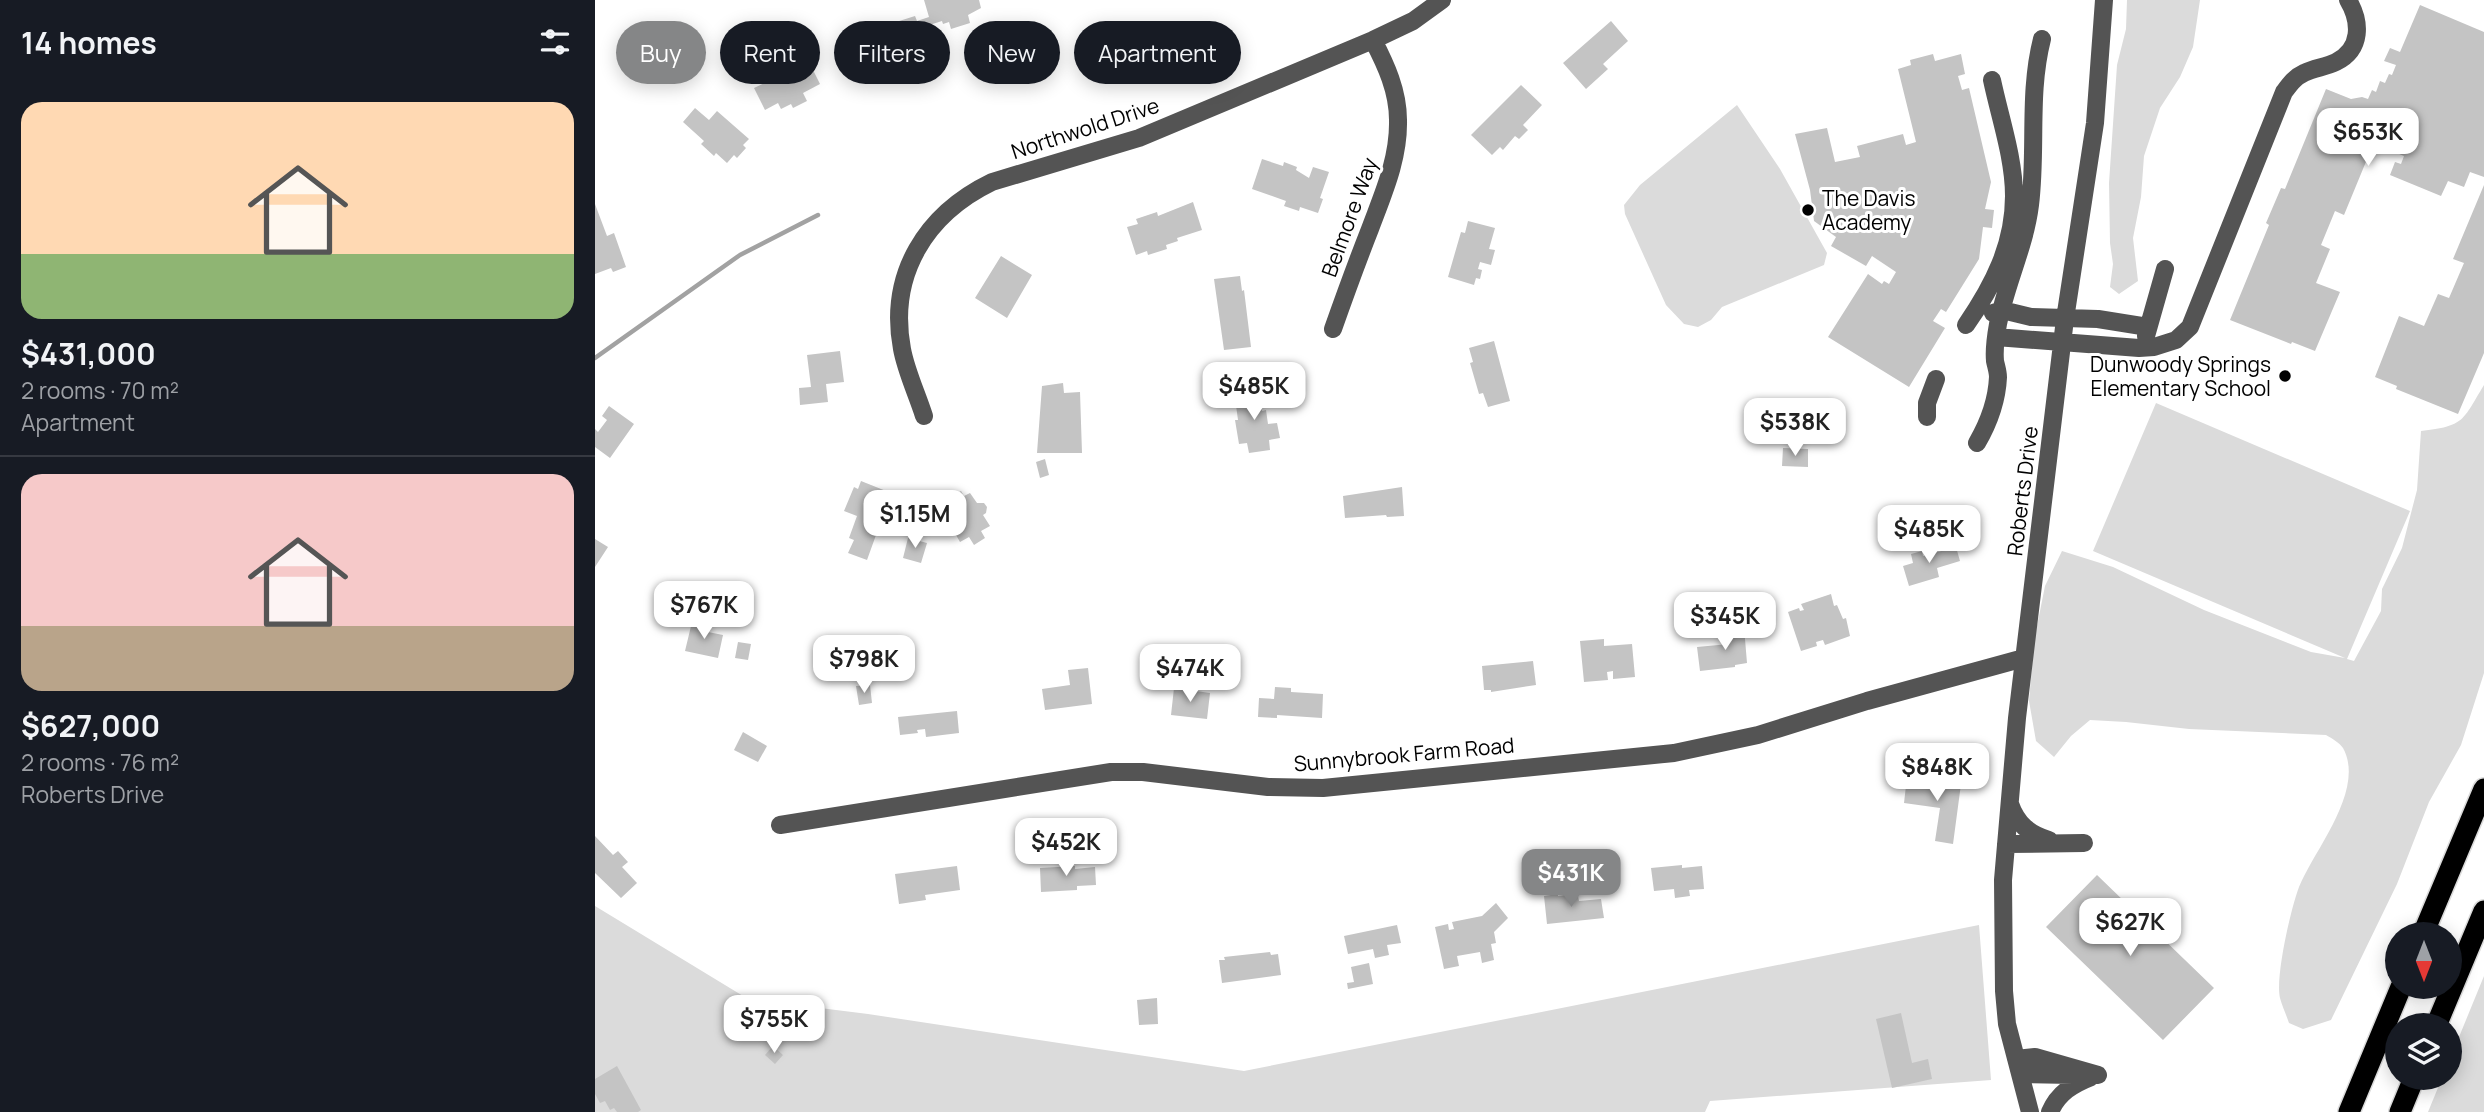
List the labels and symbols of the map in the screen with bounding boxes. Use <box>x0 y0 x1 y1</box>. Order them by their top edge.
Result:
street label: Northwold Drive <box>1007 91 1163 165</box>
pin: $653K <box>2319 108 2417 168</box>
street label: Belmore Way <box>1314 154 1384 280</box>
place label: The Davis Academy <box>1822 184 1915 236</box>
marker: The Davis Academy <box>1800 202 1816 218</box>
place label: Dunwoody Springs Elementary School <box>2090 350 2271 402</box>
pin: $485K <box>1205 362 1303 422</box>
marker: Dunwoody Springs Elementary School <box>2277 368 2293 384</box>
pin: $538K <box>1746 398 1844 458</box>
street label: Roberts Drive <box>2000 424 2044 558</box>
pin: $1.15M <box>858 490 972 550</box>
pin: $485K <box>1880 505 1978 565</box>
pin: $767K <box>655 582 753 641</box>
pin: $345K <box>1676 592 1774 652</box>
pin: $798K <box>815 636 913 695</box>
pin: $474K <box>1141 644 1239 704</box>
street label: Sunnybrook Farm Road <box>1292 730 1516 778</box>
pin: $848K <box>1888 744 1986 803</box>
pin: $452K <box>1017 818 1115 878</box>
pin: $431K <box>1522 850 1620 909</box>
pin: $627K <box>2081 898 2179 958</box>
north arrow <box>2385 922 2462 999</box>
pin: $755K <box>725 996 823 1055</box>

